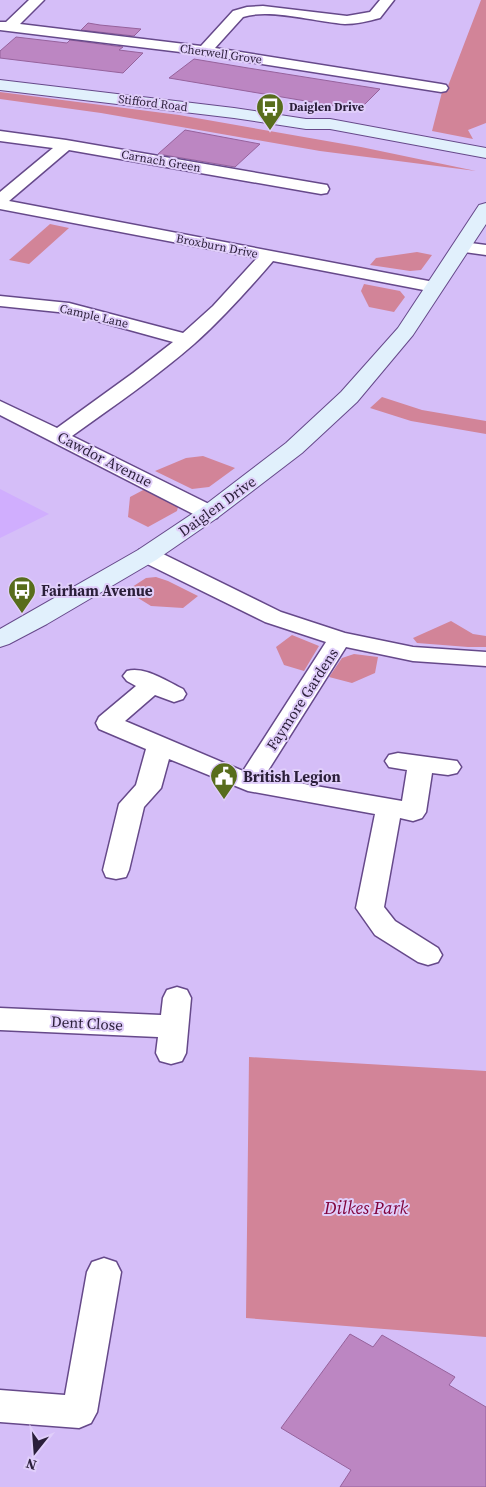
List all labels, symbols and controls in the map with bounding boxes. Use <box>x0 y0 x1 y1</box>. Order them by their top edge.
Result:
street label: Cherwell Grove <box>179 40 263 68</box>
street label: Stifford Road <box>118 91 189 115</box>
bus stop icon: Daiglen Drive <box>255 92 285 131</box>
place label: Daiglen Drive <box>289 99 364 115</box>
street label: Carnach Green <box>120 146 202 176</box>
street label: Broxburn Drive <box>175 230 259 262</box>
street label: Cample Lane <box>58 300 130 332</box>
street label: Cawdor Avenue <box>54 426 156 492</box>
street label: Daiglen Drive <box>174 470 260 541</box>
bus stop icon: Fairham Avenue <box>7 575 37 614</box>
place label: Fairham Avenue <box>41 580 153 601</box>
street label: Faymore Gardens <box>261 644 343 754</box>
public building icon: British Legion <box>209 761 239 800</box>
place label: British Legion <box>243 766 341 787</box>
street label: Dent Close <box>50 1011 124 1035</box>
park label: Dilkes Park <box>323 1195 408 1220</box>
north arrow <box>10 1427 60 1477</box>
text: N <box>23 1453 39 1475</box>

